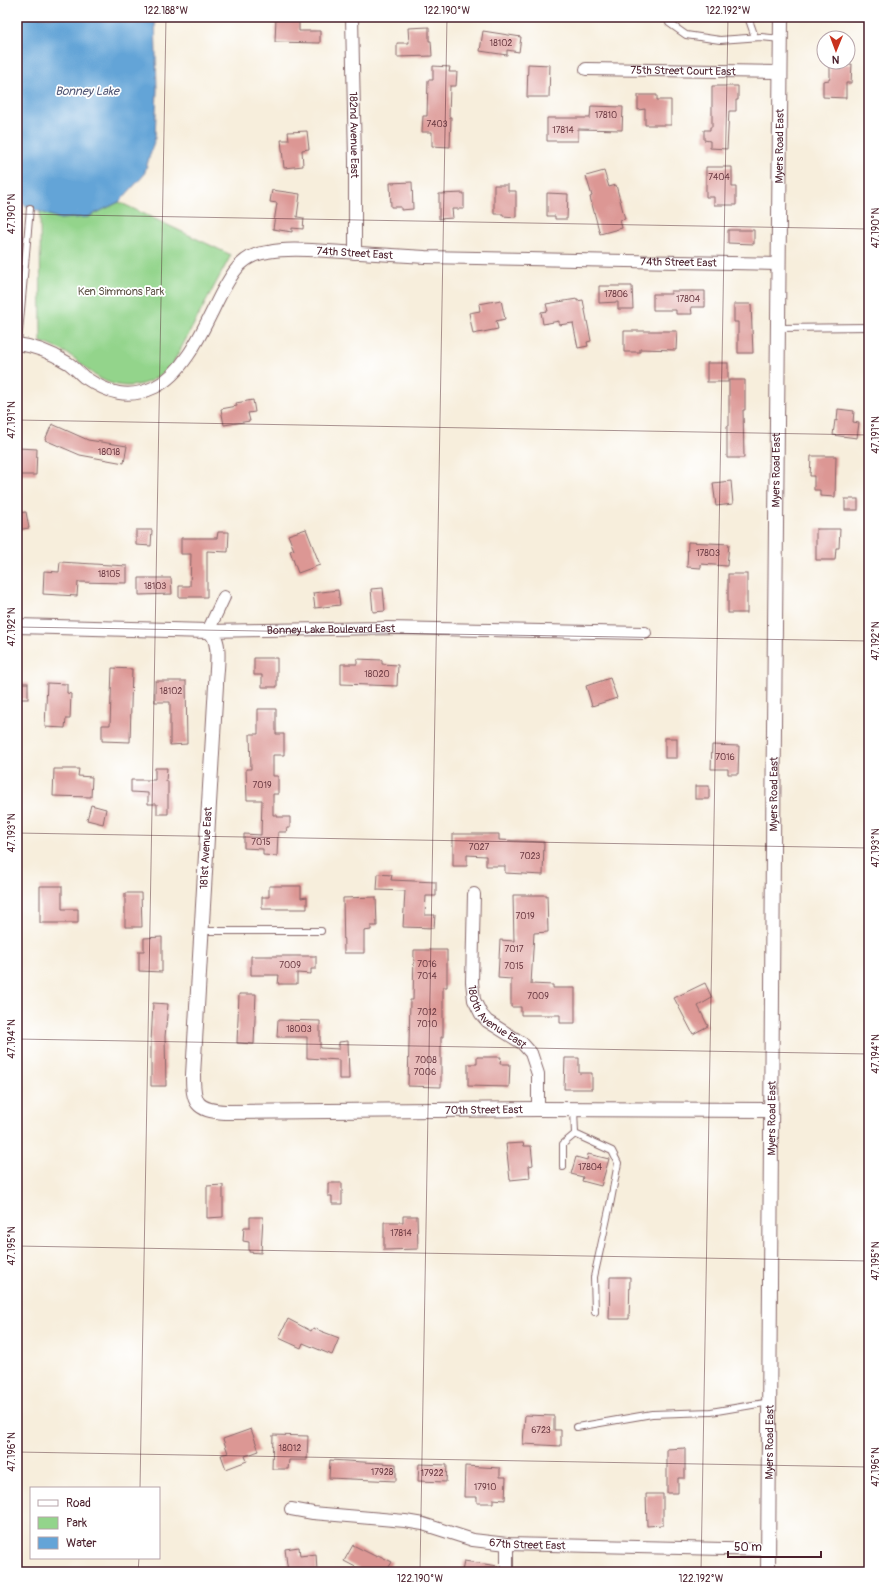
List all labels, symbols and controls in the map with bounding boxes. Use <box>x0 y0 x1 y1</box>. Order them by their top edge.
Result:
text: 122.188°W <box>144 5 189 17</box>
text: 122.190°W <box>424 5 471 17</box>
text: 122.192°W <box>706 5 751 17</box>
north arrow <box>816 30 856 70</box>
house number: 18102 <box>490 38 512 49</box>
text: N <box>831 53 840 66</box>
street label: 75th Street Court East <box>630 63 736 78</box>
water label: Bonney Lake <box>55 84 120 99</box>
street label: 182nd Avenue East <box>347 92 362 179</box>
street label: Myers Road East <box>772 108 786 183</box>
house number: 17810 <box>595 110 617 121</box>
house number: 7403 <box>426 119 448 130</box>
house number: 17814 <box>552 125 575 136</box>
house number: 7404 <box>708 172 730 183</box>
text: 47.190°N <box>6 194 18 234</box>
text: 47.190°N <box>870 208 882 248</box>
street label: 74th Street East <box>316 244 394 262</box>
street label: 74th Street East <box>640 255 718 269</box>
park label: Ken Simmons Park <box>78 285 165 298</box>
house number: 17806 <box>604 289 628 300</box>
house number: 17804 <box>676 294 701 305</box>
text: 47.191°N <box>6 401 18 439</box>
text: 47.191°N <box>870 416 882 454</box>
street label: Myers Road East <box>769 432 783 507</box>
house number: 18018 <box>98 447 121 458</box>
house number: 17803 <box>696 548 720 559</box>
house number: 18105 <box>98 569 120 580</box>
house number: 18103 <box>144 581 166 592</box>
text: 47.192°N <box>6 607 18 647</box>
street label: Bonney Lake Boulevard East <box>267 621 396 637</box>
text: 47.192°N <box>870 621 882 661</box>
house number: 18020 <box>364 669 390 680</box>
house number: 18102 <box>160 686 182 697</box>
house number: 7016 <box>715 752 735 763</box>
street label: Myers Road East <box>767 756 780 831</box>
house number: 7019 <box>252 780 272 791</box>
street label: 181st Avenue East <box>197 806 215 889</box>
text: 47.193°N <box>6 813 18 853</box>
text: 47.193°N <box>870 828 882 868</box>
house number: 7015 <box>251 837 271 848</box>
house number: 7027 <box>469 842 490 853</box>
house number: 7023 <box>520 851 540 862</box>
house number: 7019 <box>515 911 535 922</box>
house number: 7017 <box>504 944 524 955</box>
house number: 7016 <box>417 959 437 970</box>
house number: 7009 <box>279 960 301 971</box>
house number: 7015 <box>504 961 524 972</box>
house number: 7014 <box>417 971 438 982</box>
street label: 180th Avenue East <box>466 984 530 1051</box>
house number: 7009 <box>527 991 549 1002</box>
house number: 7012 <box>417 1007 437 1018</box>
text: 47.194°N <box>6 1019 18 1059</box>
house number: 7010 <box>417 1019 437 1030</box>
house number: 18003 <box>286 1024 312 1035</box>
text: 47.194°N <box>870 1034 882 1074</box>
house number: 7008 <box>415 1055 437 1066</box>
house number: 7006 <box>414 1067 436 1078</box>
street label: Myers Road East <box>765 1080 778 1155</box>
street label: 70th Street East <box>445 1103 523 1116</box>
house number: 17804 <box>578 1162 603 1173</box>
text: 47.195°N <box>6 1226 18 1265</box>
house number: 17814 <box>390 1228 413 1239</box>
text: 47.195°N <box>870 1241 882 1280</box>
street label: Myers Road East <box>762 1404 776 1479</box>
house number: 6723 <box>531 1425 551 1436</box>
text: 47.196°N <box>6 1432 18 1472</box>
house number: 18012 <box>279 1443 301 1454</box>
text: 47.196°N <box>870 1447 882 1487</box>
house number: 17928 <box>371 1467 394 1478</box>
house number: 17922 <box>421 1468 443 1479</box>
house number: 17910 <box>474 1482 496 1493</box>
legend <box>30 1487 160 1559</box>
text: Road <box>66 1496 91 1511</box>
text: Park <box>66 1516 87 1531</box>
scale bar <box>728 1533 821 1559</box>
street label: 67th Street East <box>488 1535 566 1552</box>
text: Water <box>66 1536 97 1551</box>
text: 50 m <box>734 1540 762 1555</box>
text: 122.190°W <box>397 1573 444 1585</box>
text: 122.192°W <box>679 1573 724 1585</box>

